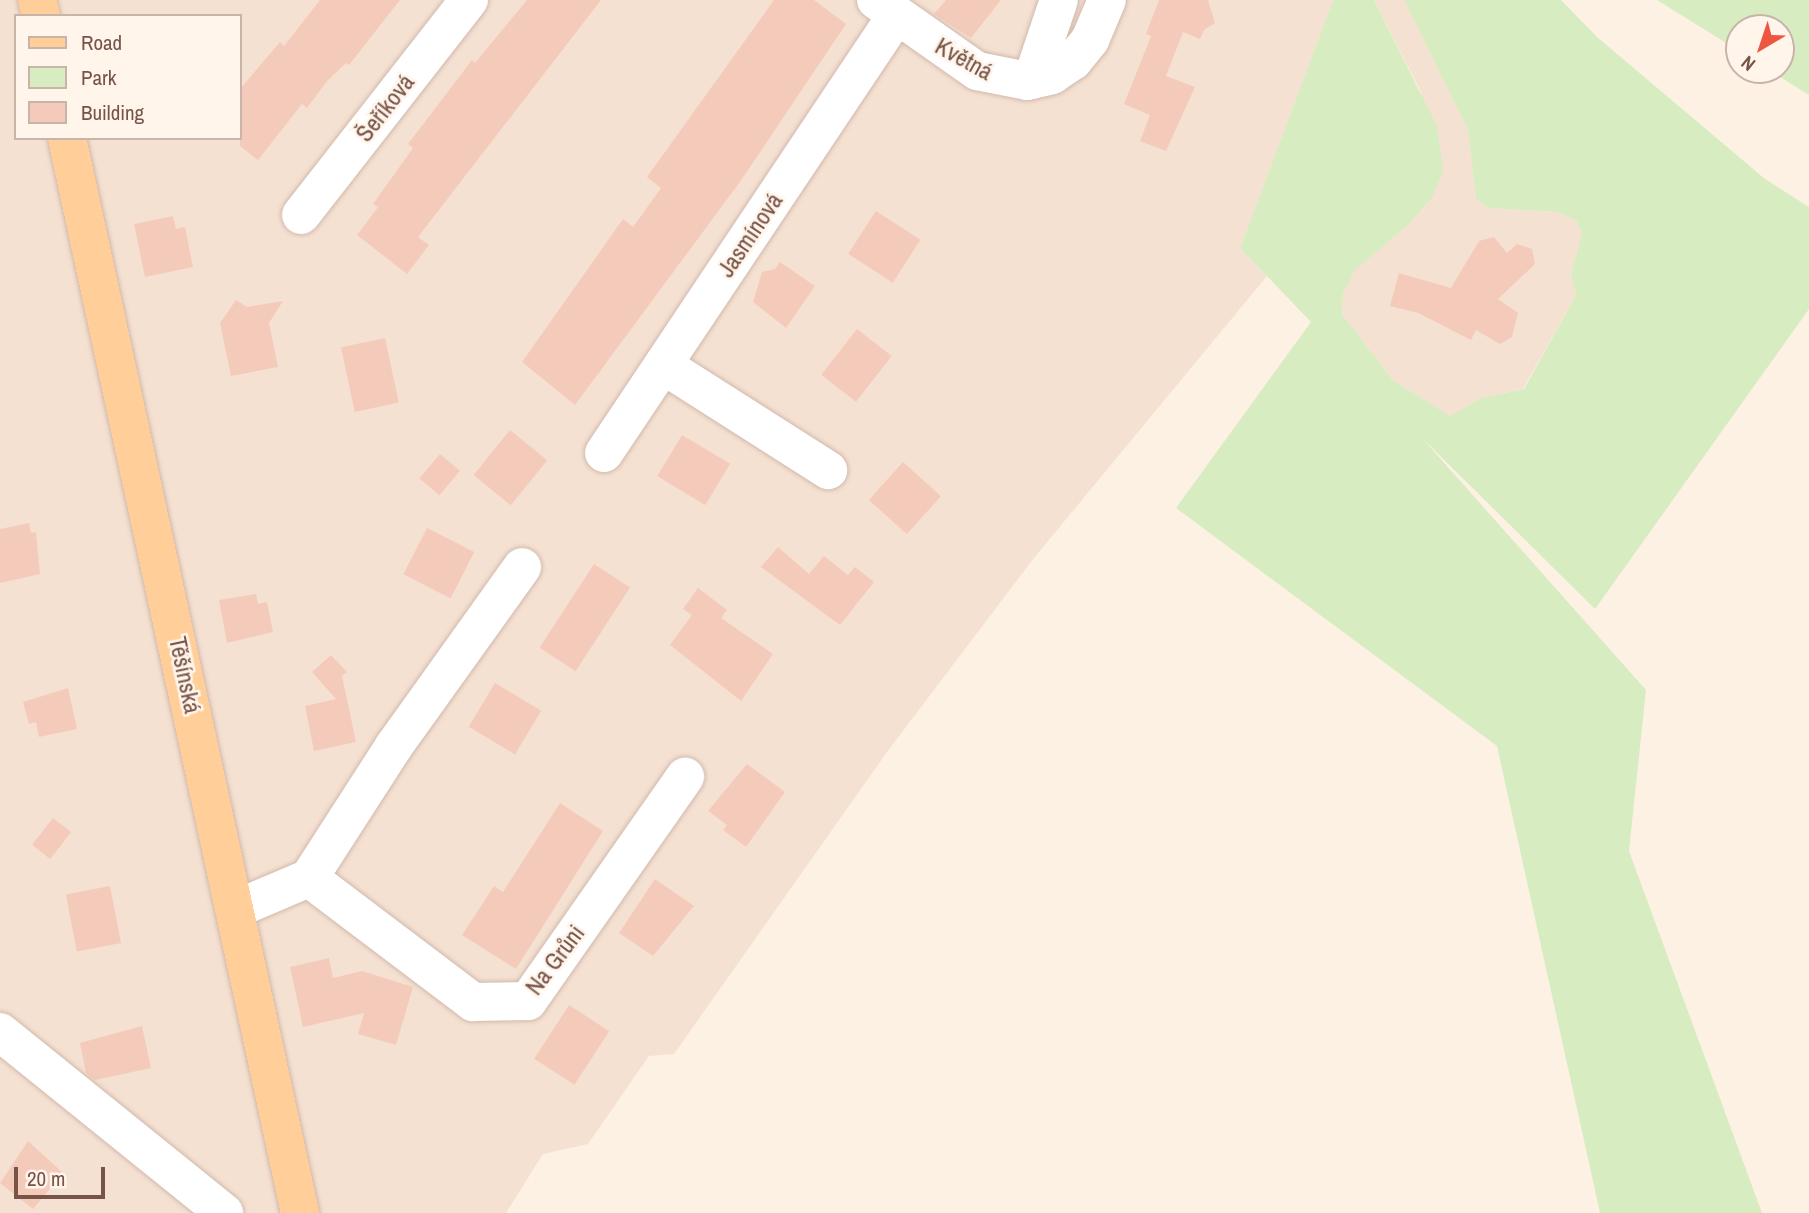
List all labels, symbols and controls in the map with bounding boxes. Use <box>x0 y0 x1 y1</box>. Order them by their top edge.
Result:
legend <box>14 14 242 140</box>
north arrow <box>1725 14 1795 84</box>
text: Road <box>81 28 122 57</box>
street label: Květná <box>930 32 998 86</box>
text: N <box>1735 50 1761 77</box>
text: Park <box>81 63 116 92</box>
street label: Šeříková <box>350 69 420 147</box>
text: Building <box>81 98 144 127</box>
street label: Jasmínová <box>711 188 789 282</box>
street label: Těšínská <box>163 634 207 716</box>
street label: Na Grůni <box>519 919 591 1001</box>
scale bar <box>18 1154 108 1198</box>
text: 20 m <box>27 1164 65 1193</box>

